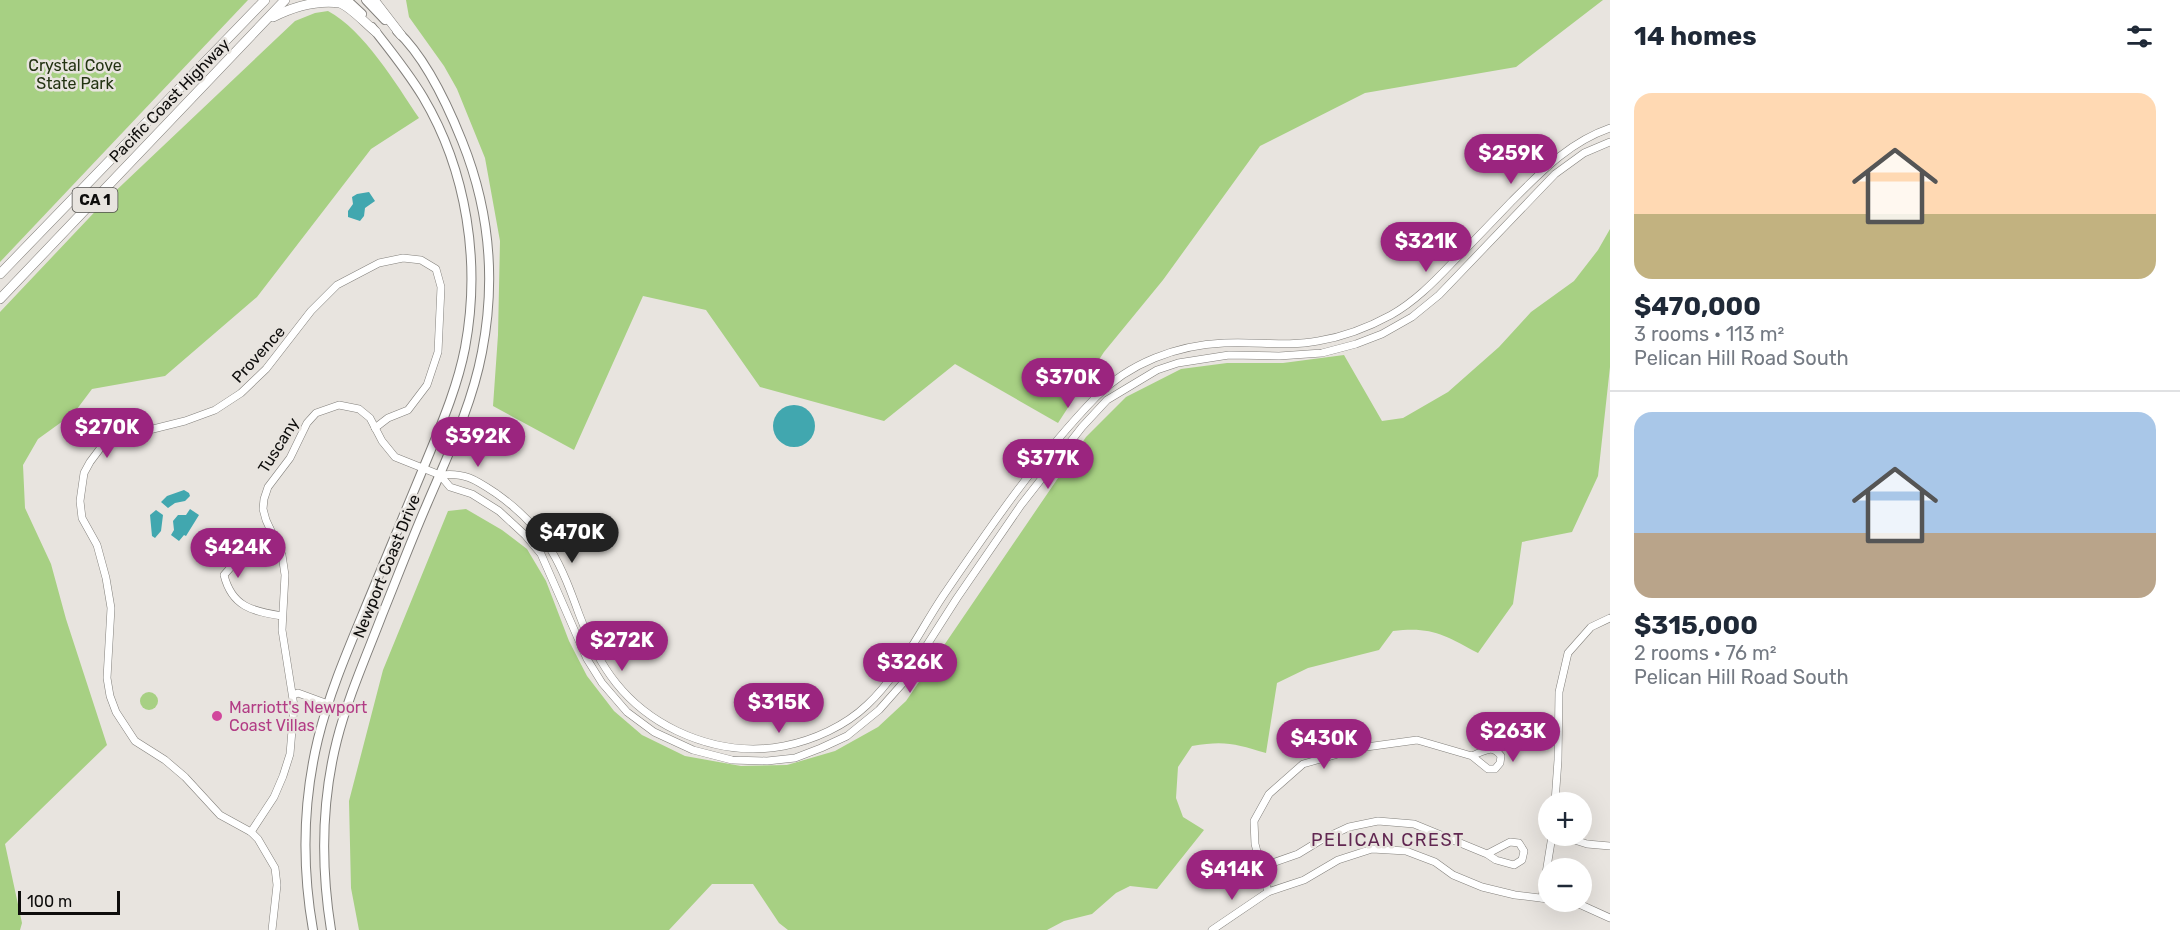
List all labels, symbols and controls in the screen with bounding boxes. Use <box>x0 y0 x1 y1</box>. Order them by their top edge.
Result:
icon: filters <box>2123 20 2156 53</box>
text: 14 homes <box>1634 21 1757 52</box>
street label: Pacific Coast Highway <box>105 34 234 166</box>
park label: Crystal Cove State Park <box>28 56 122 93</box>
icon: home <box>1841 132 1949 240</box>
pin: $259K <box>1469 134 1553 185</box>
text: $259K <box>1478 141 1544 165</box>
road number: CA 1 <box>72 188 118 212</box>
pin: $321K <box>1384 222 1468 273</box>
text: $321K <box>1395 229 1457 253</box>
text: $470,000 <box>1634 291 1761 322</box>
street label: Provence <box>228 322 289 387</box>
text: 3 rooms · 113 m² <box>1634 322 1784 346</box>
text: Pelican Hill Road South <box>1634 346 1849 370</box>
pin: $370K <box>1026 358 1110 409</box>
text: $370K <box>1036 365 1100 389</box>
pin: $270K <box>65 408 149 459</box>
street label: Tuscany <box>254 414 303 476</box>
text: $270K <box>75 415 139 439</box>
pin: $392K <box>436 417 520 468</box>
text: $392K <box>445 424 511 448</box>
pin: $377K <box>1006 439 1090 490</box>
text: $377K <box>1017 446 1079 470</box>
icon: home <box>1841 451 1949 559</box>
street label: Newport Coast Drive <box>349 492 424 641</box>
pin: $470K <box>530 513 614 564</box>
text: $470K <box>540 520 604 544</box>
pin: $424K <box>196 528 280 579</box>
text: $424K <box>205 535 271 559</box>
text: $315,000 <box>1634 610 1758 641</box>
pin: $272K <box>580 621 664 672</box>
text: $272K <box>590 628 654 652</box>
text: 2 rooms · 76 m² <box>1634 641 1777 665</box>
pin: $326K <box>868 643 952 694</box>
text: $326K <box>877 650 943 674</box>
text: Pelican Hill Road South <box>1634 665 1849 689</box>
pin: $315K <box>737 683 821 734</box>
text: $315K <box>748 690 810 714</box>
place label: Marriott's Newport Coast Villas <box>229 698 367 735</box>
marker: Marriott's Newport Coast Villas <box>210 709 224 723</box>
pin: $263K <box>1471 712 1555 763</box>
pin: $430K <box>1282 719 1366 770</box>
text: $263K <box>1480 719 1546 743</box>
text: $430K <box>1290 726 1358 750</box>
map controls <box>1538 792 1592 912</box>
button: + <box>1538 792 1592 846</box>
district label: PELICAN CREST <box>1311 829 1465 851</box>
pin: $414K <box>1190 850 1274 901</box>
text: $414K <box>1200 857 1264 881</box>
button: − <box>1538 858 1592 912</box>
scale bar <box>18 888 120 916</box>
text: 100 m <box>27 892 72 911</box>

